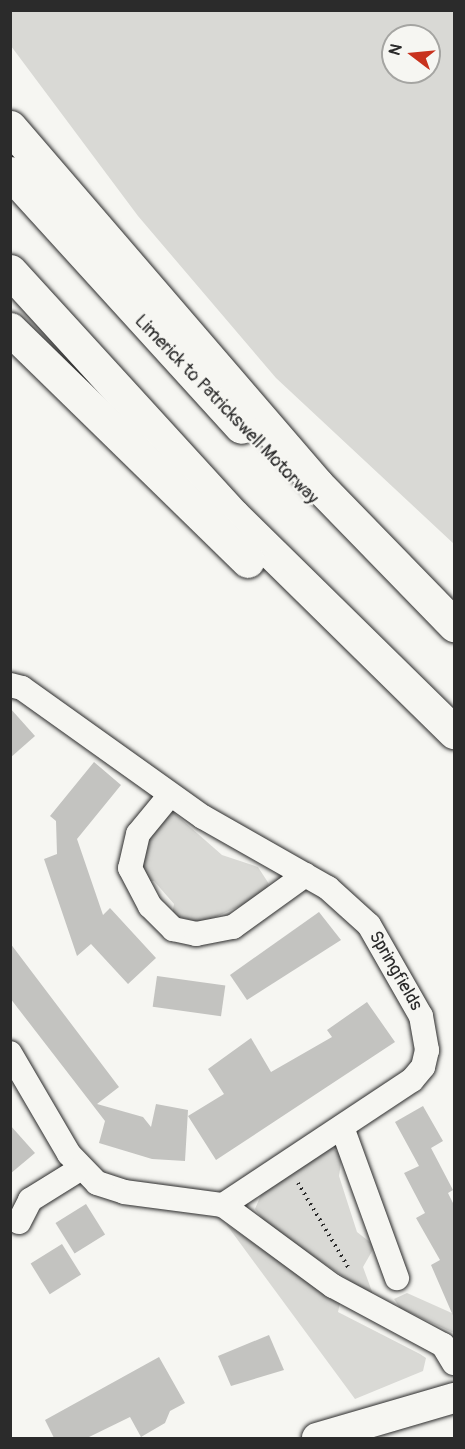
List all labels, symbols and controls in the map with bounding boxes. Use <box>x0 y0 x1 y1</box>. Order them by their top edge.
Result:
north arrow <box>381 24 441 84</box>
text: N <box>385 42 407 58</box>
street label: Limerick to Patrickswell Motorway <box>130 311 322 509</box>
street label: Springfields <box>364 927 426 1015</box>

